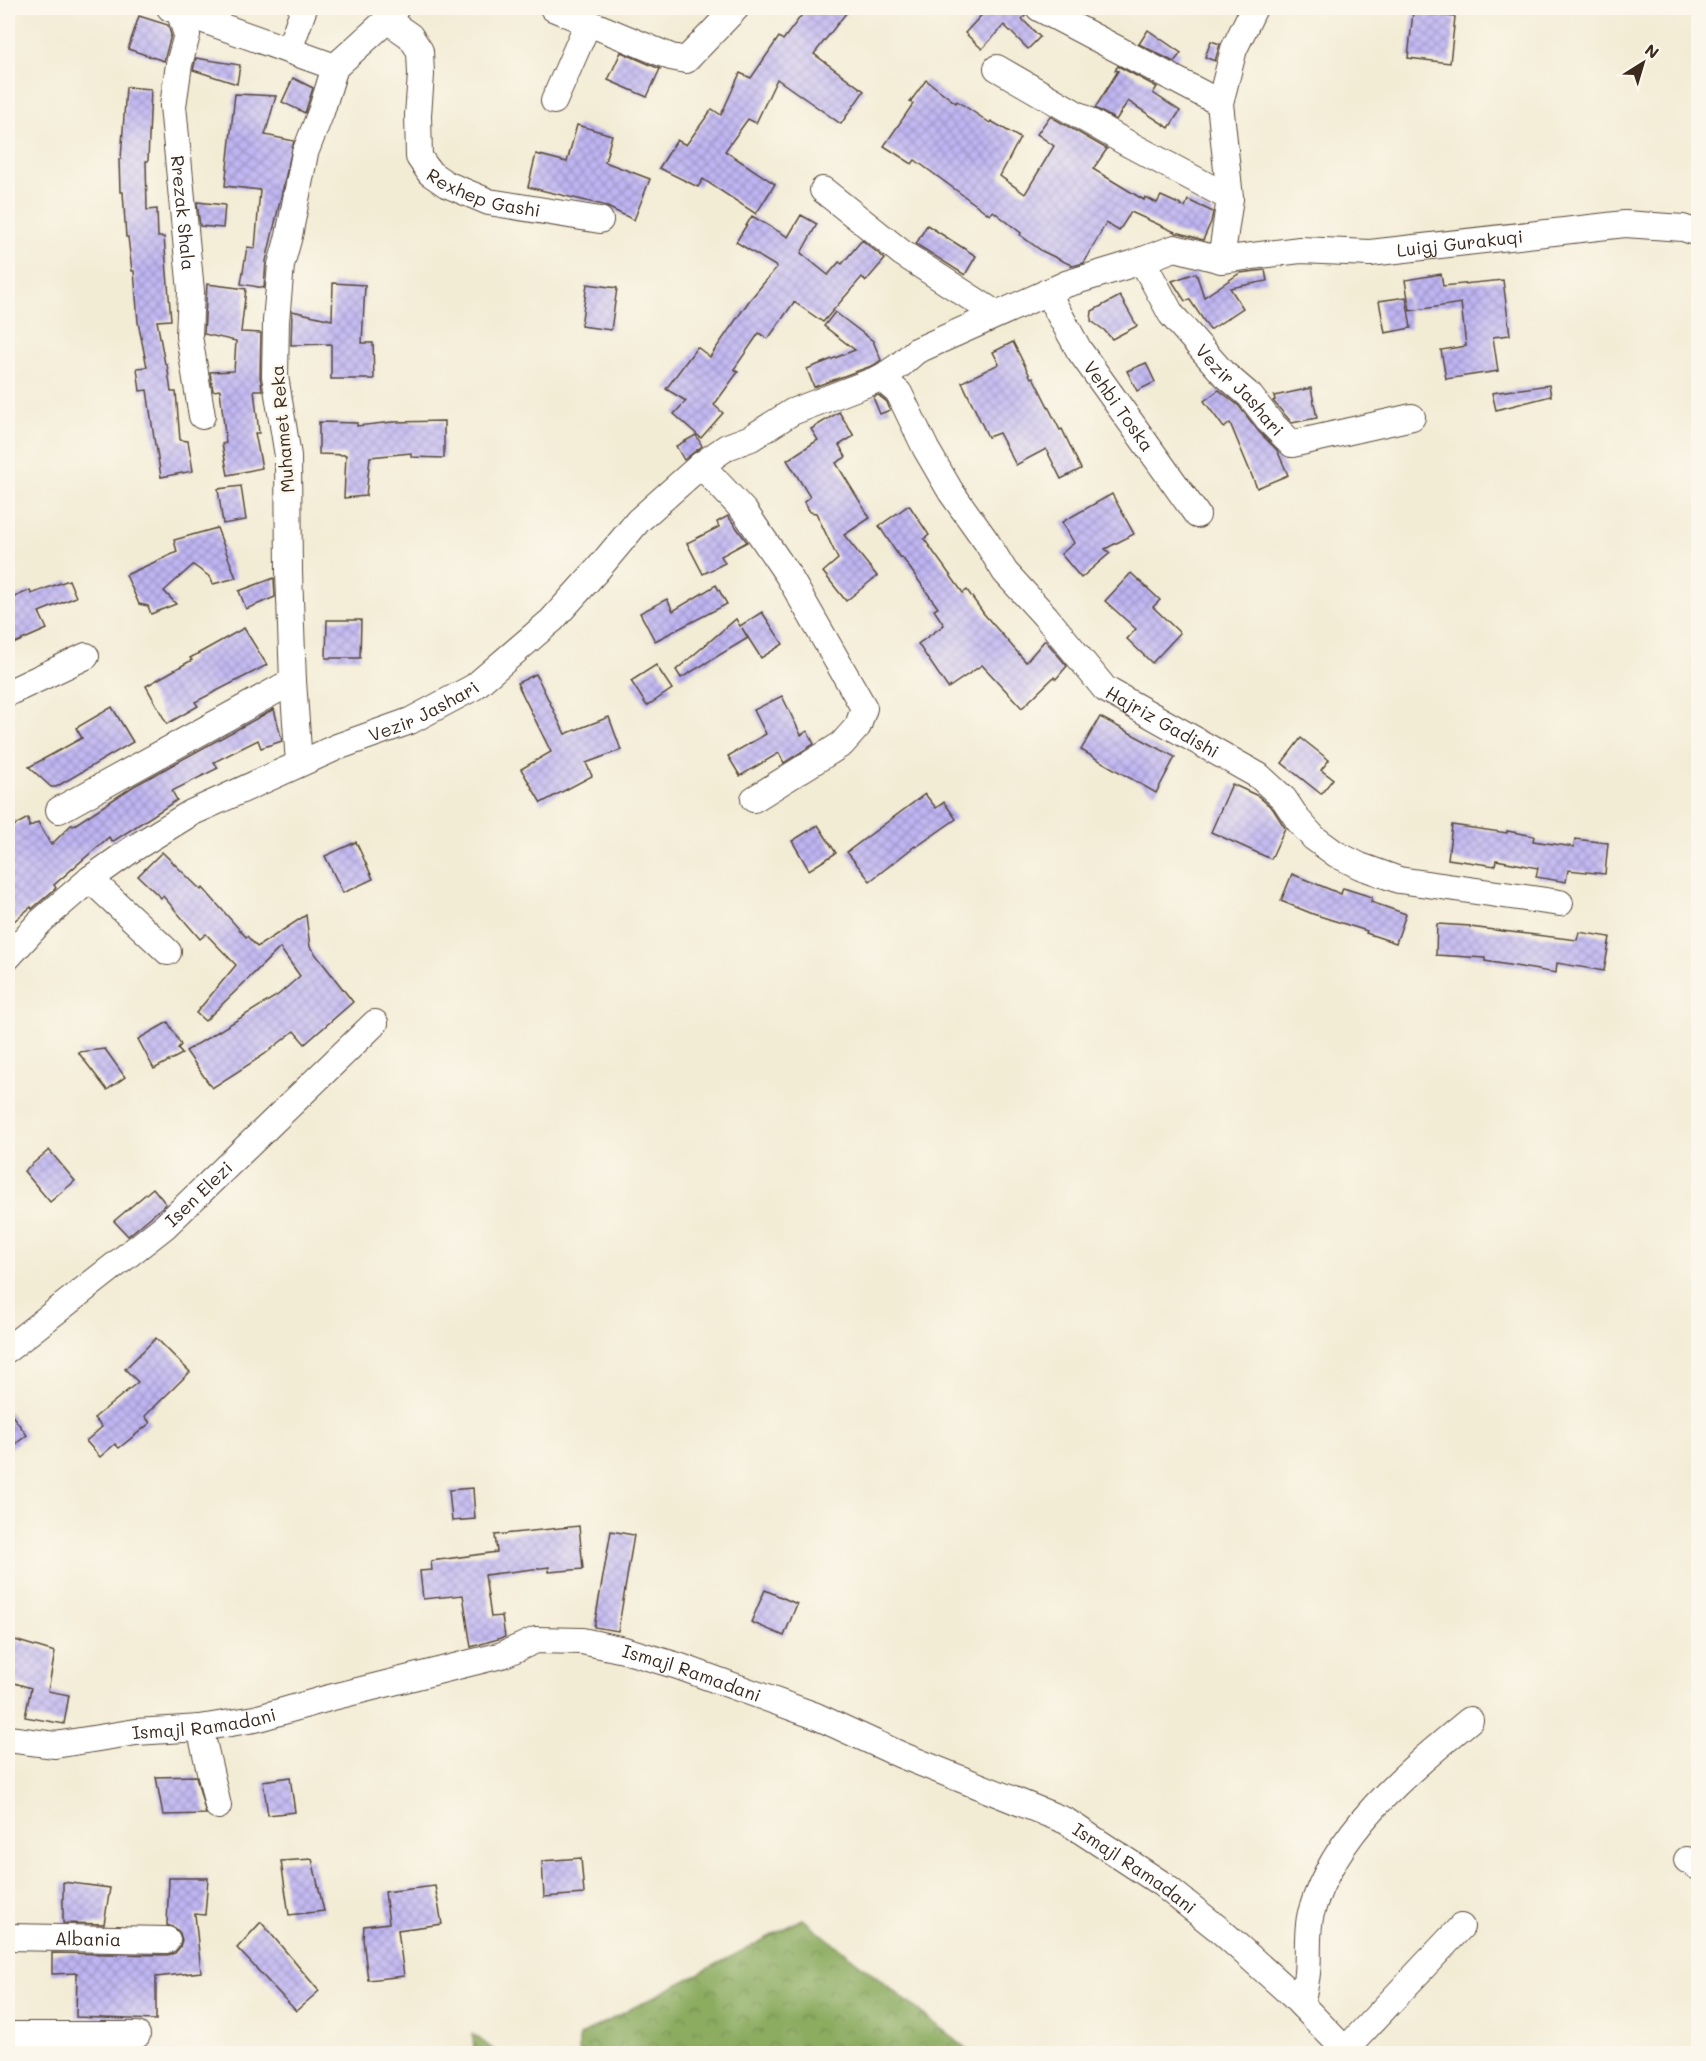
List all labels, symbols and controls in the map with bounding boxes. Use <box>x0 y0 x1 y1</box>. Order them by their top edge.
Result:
north arrow <box>1613 33 1673 93</box>
text: N <box>1641 39 1664 63</box>
street label: Rrezak Shala <box>166 154 201 271</box>
street label: Rexhep Gashi <box>422 162 542 222</box>
street label: Luigj Gurakuqi <box>1395 224 1524 262</box>
street label: Vezir Jashari <box>1191 339 1289 441</box>
street label: Vehbi Toska <box>1078 356 1160 456</box>
street label: Muhamet Reka <box>264 364 300 494</box>
street label: Vezir Jashari <box>365 676 484 747</box>
street label: Hajriz Gadishi <box>1102 680 1223 763</box>
street label: Isen Elezi <box>160 1155 237 1232</box>
street label: Ismajl Ramadani <box>620 1638 764 1707</box>
street label: Ismajl Ramadani <box>130 1702 279 1744</box>
street label: Ismajl Ramadani <box>1068 1817 1201 1919</box>
street label: Albania <box>55 1926 121 1951</box>

